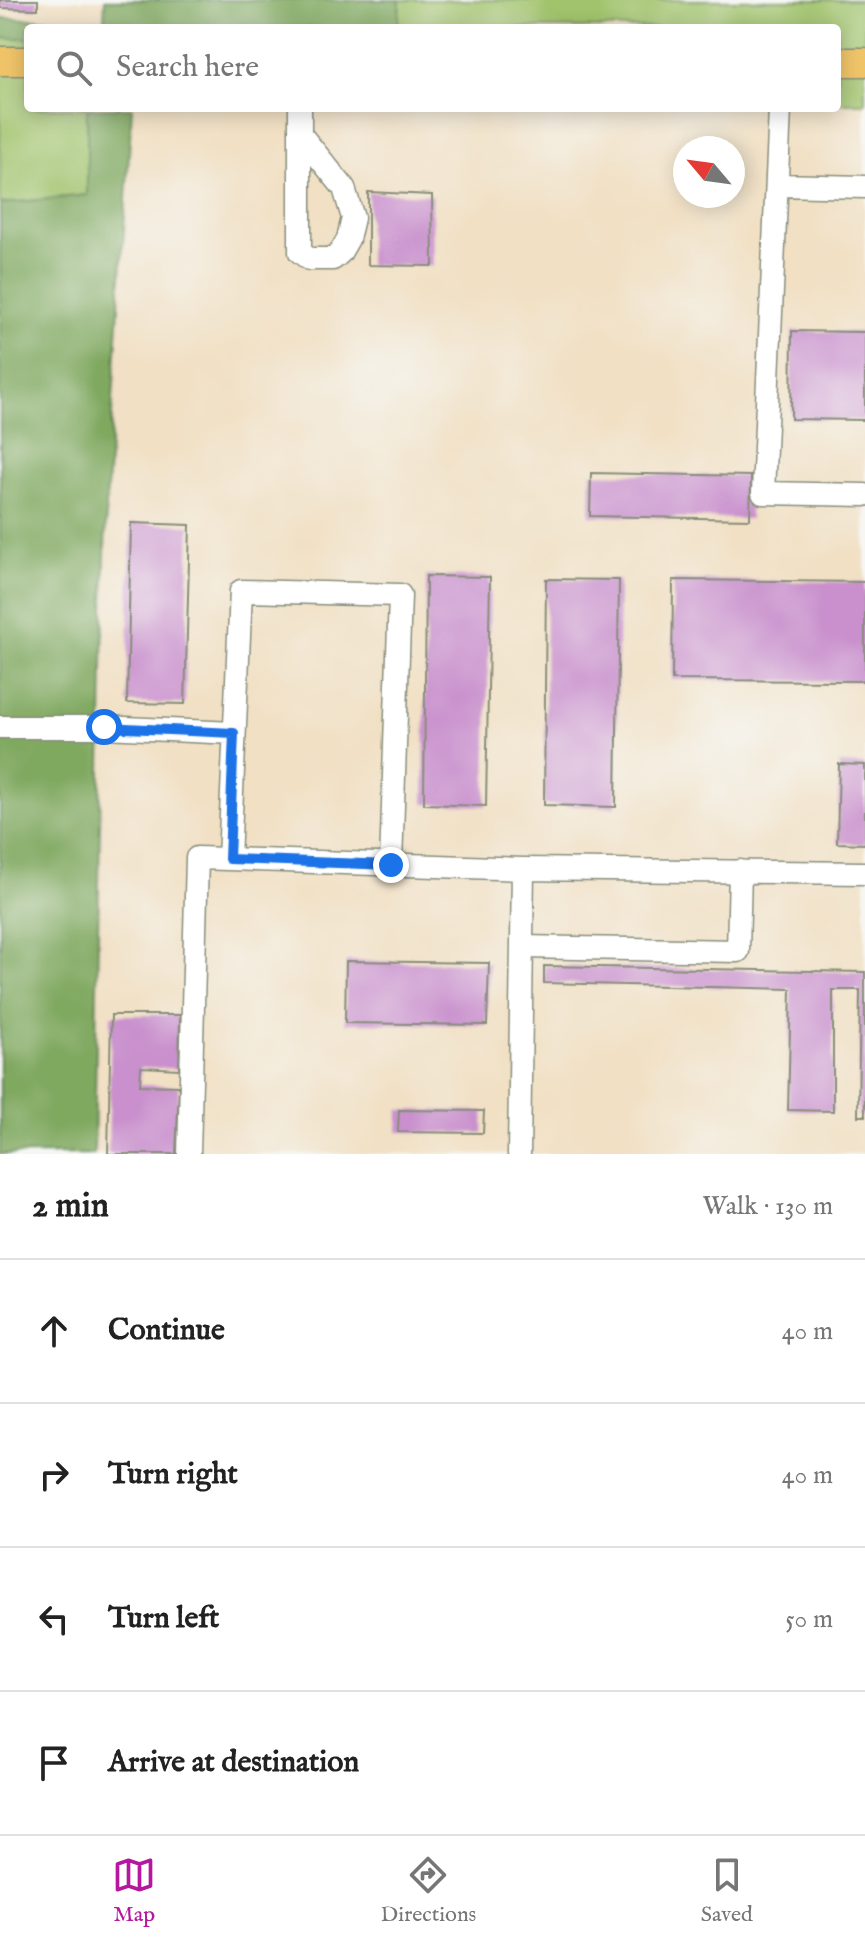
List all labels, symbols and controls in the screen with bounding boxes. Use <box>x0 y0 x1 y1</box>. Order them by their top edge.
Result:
search box <box>24 24 841 112</box>
icon: search <box>52 46 96 90</box>
text: Search here <box>116 49 259 87</box>
north arrow <box>673 136 745 208</box>
route start <box>86 709 122 745</box>
route end <box>373 847 409 883</box>
text: 2 min <box>32 1185 109 1228</box>
text: Walk · 130 m <box>703 1190 833 1223</box>
icon: ahead <box>32 1309 76 1353</box>
text: Continue <box>108 1312 225 1350</box>
text: 40 m <box>782 1315 833 1348</box>
icon: right <box>32 1453 76 1497</box>
text: Turn right <box>108 1456 238 1494</box>
text: 40 m <box>782 1459 833 1492</box>
icon: left <box>32 1597 76 1641</box>
text: Turn left <box>108 1600 219 1638</box>
text: 50 m <box>785 1603 833 1636</box>
icon: arrive <box>32 1741 76 1785</box>
text: Arrive at destination <box>108 1744 359 1782</box>
tab: Map <box>112 1853 156 1929</box>
tab: Directions <box>381 1853 476 1929</box>
tab: Saved <box>701 1853 753 1929</box>

